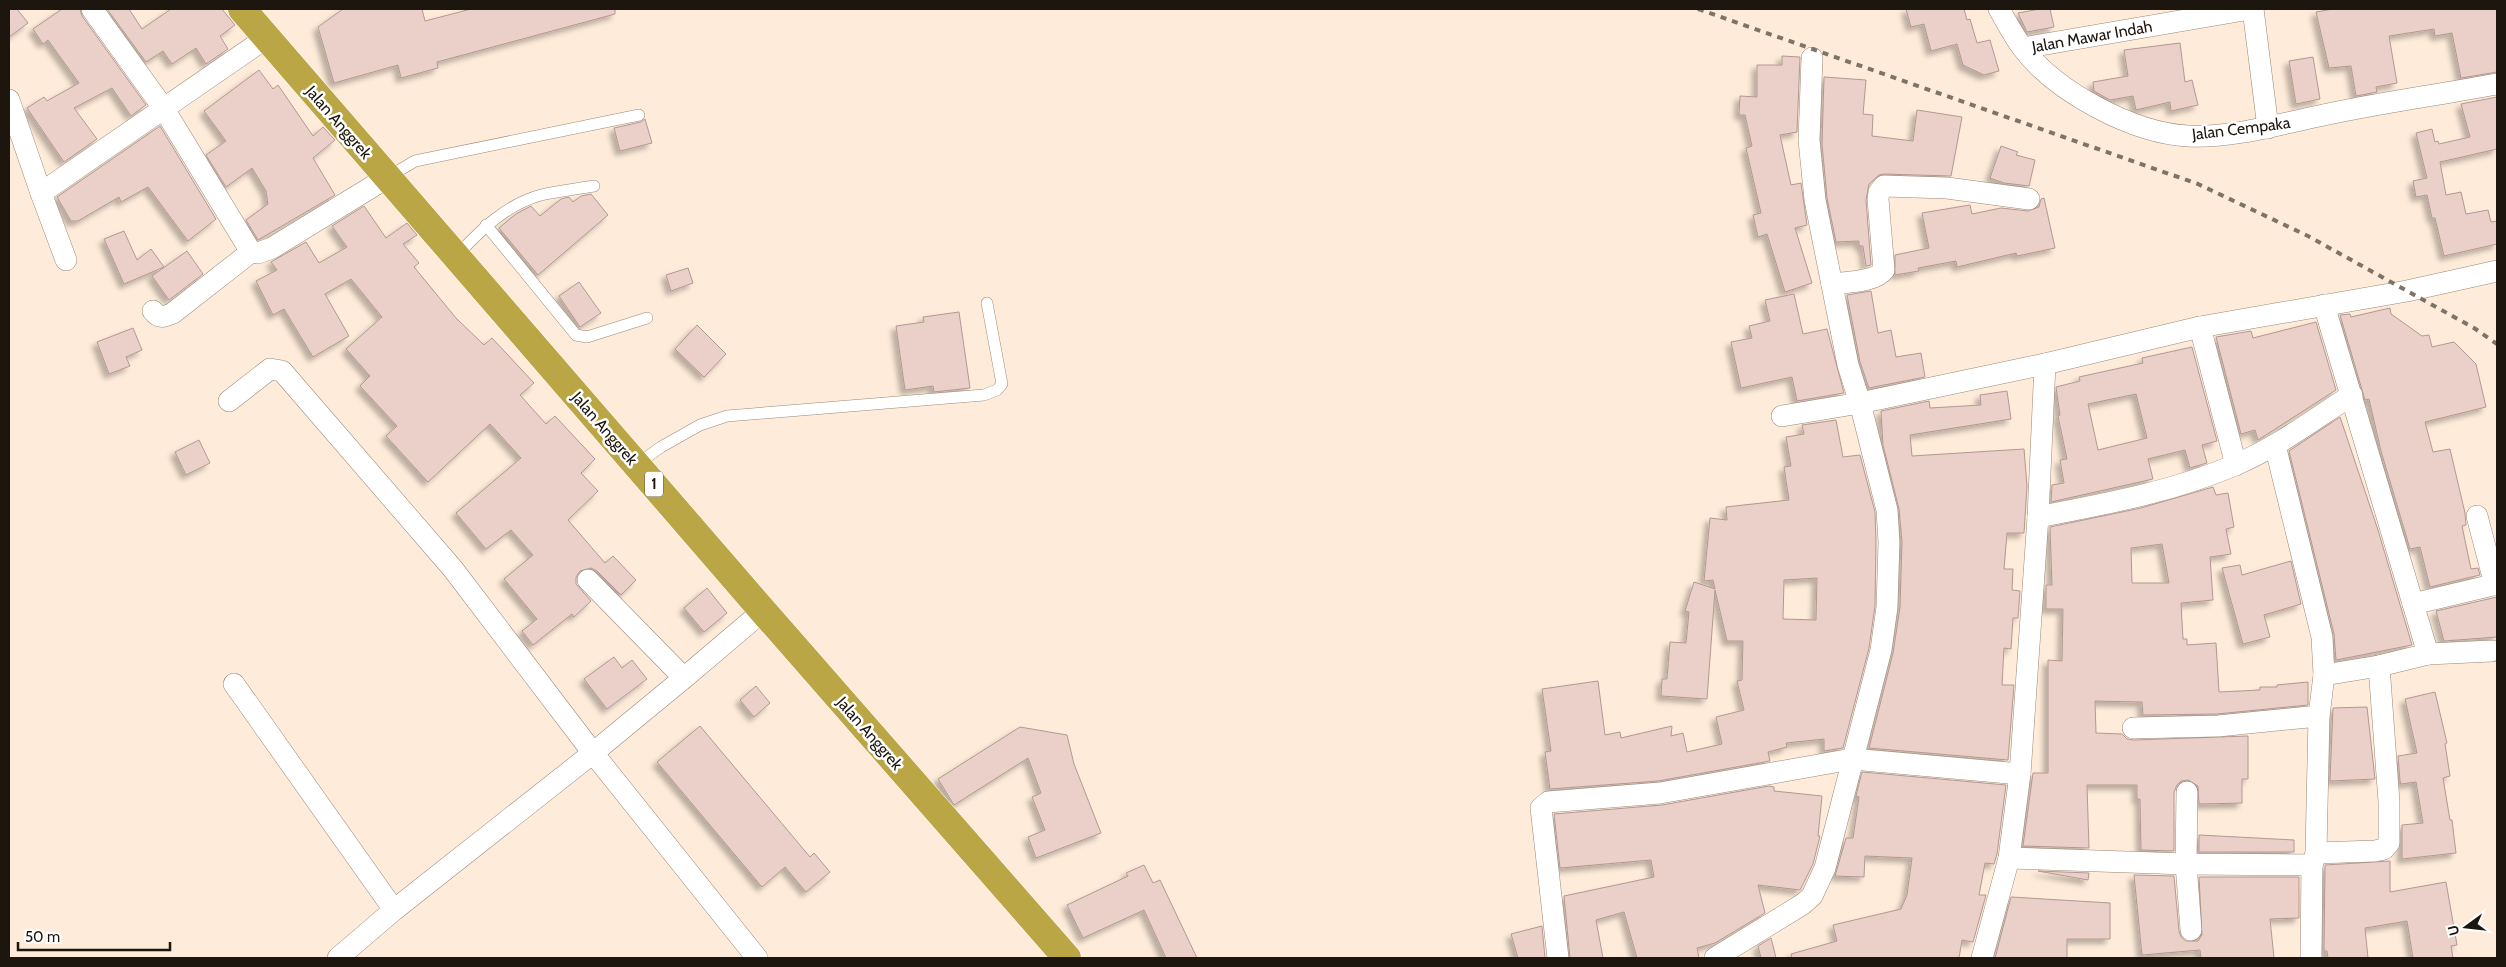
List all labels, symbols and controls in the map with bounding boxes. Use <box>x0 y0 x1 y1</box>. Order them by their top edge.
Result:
street label: Jalan Mawar Indah <box>2029 17 2154 57</box>
street label: Jalan Anggrek <box>301 81 376 163</box>
street label: Jalan Cempaka <box>2190 113 2292 144</box>
street label: Jalan Anggrek <box>567 387 642 469</box>
road number: 1 <box>645 472 663 496</box>
street label: Jalan Anggrek <box>832 692 907 774</box>
north arrow <box>2441 902 2491 952</box>
scale bar <box>18 920 170 952</box>
text: U <box>2443 923 2463 938</box>
text: 50 m <box>25 928 60 946</box>

